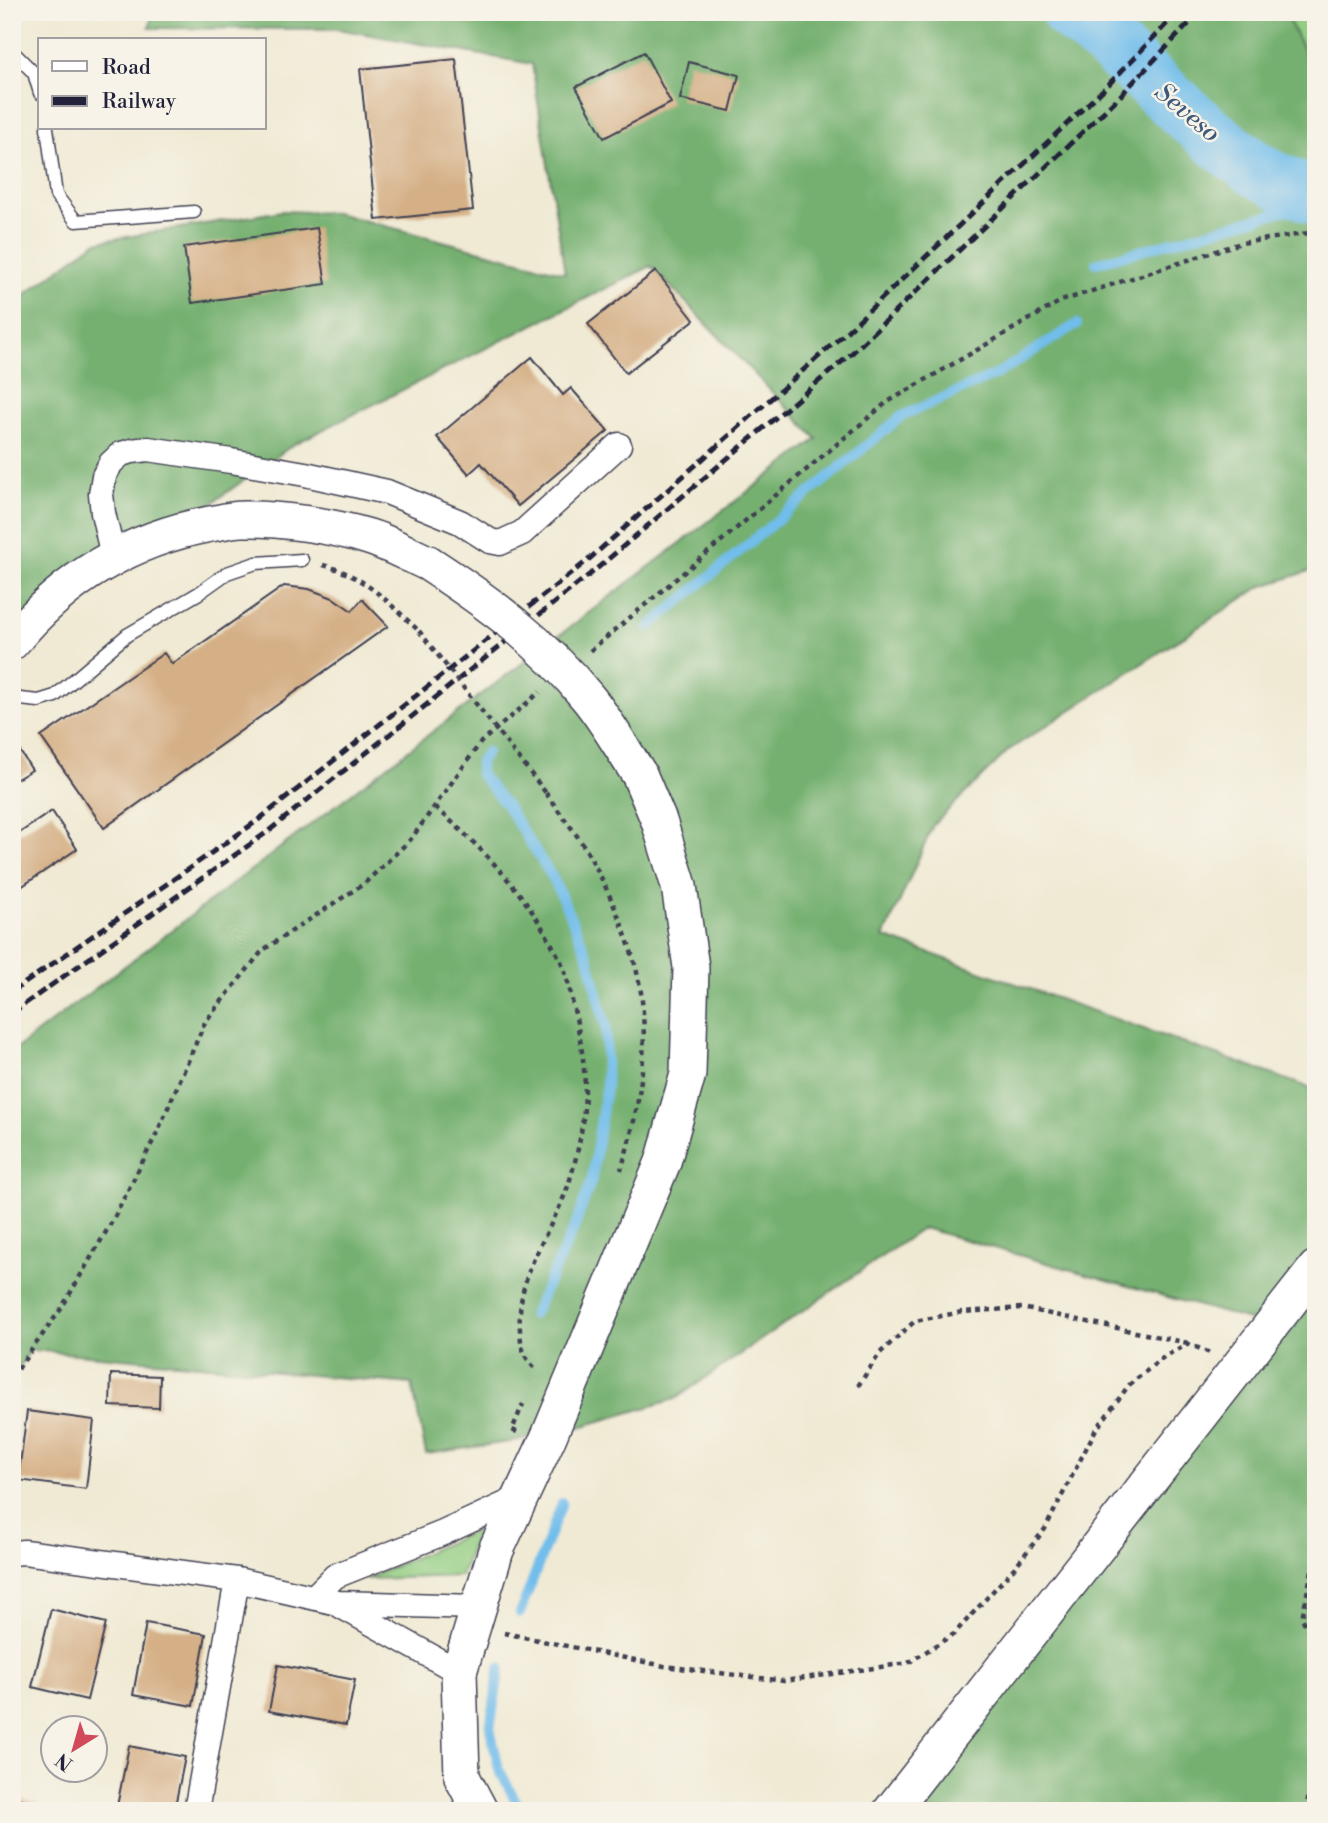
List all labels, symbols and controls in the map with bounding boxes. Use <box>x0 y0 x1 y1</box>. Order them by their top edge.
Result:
legend <box>38 38 266 130</box>
text: Road <box>102 55 151 81</box>
water label: Seveso <box>1148 76 1227 149</box>
text: Railway <box>102 89 177 115</box>
north arrow <box>38 1714 108 1784</box>
text: N <box>51 1748 78 1776</box>

